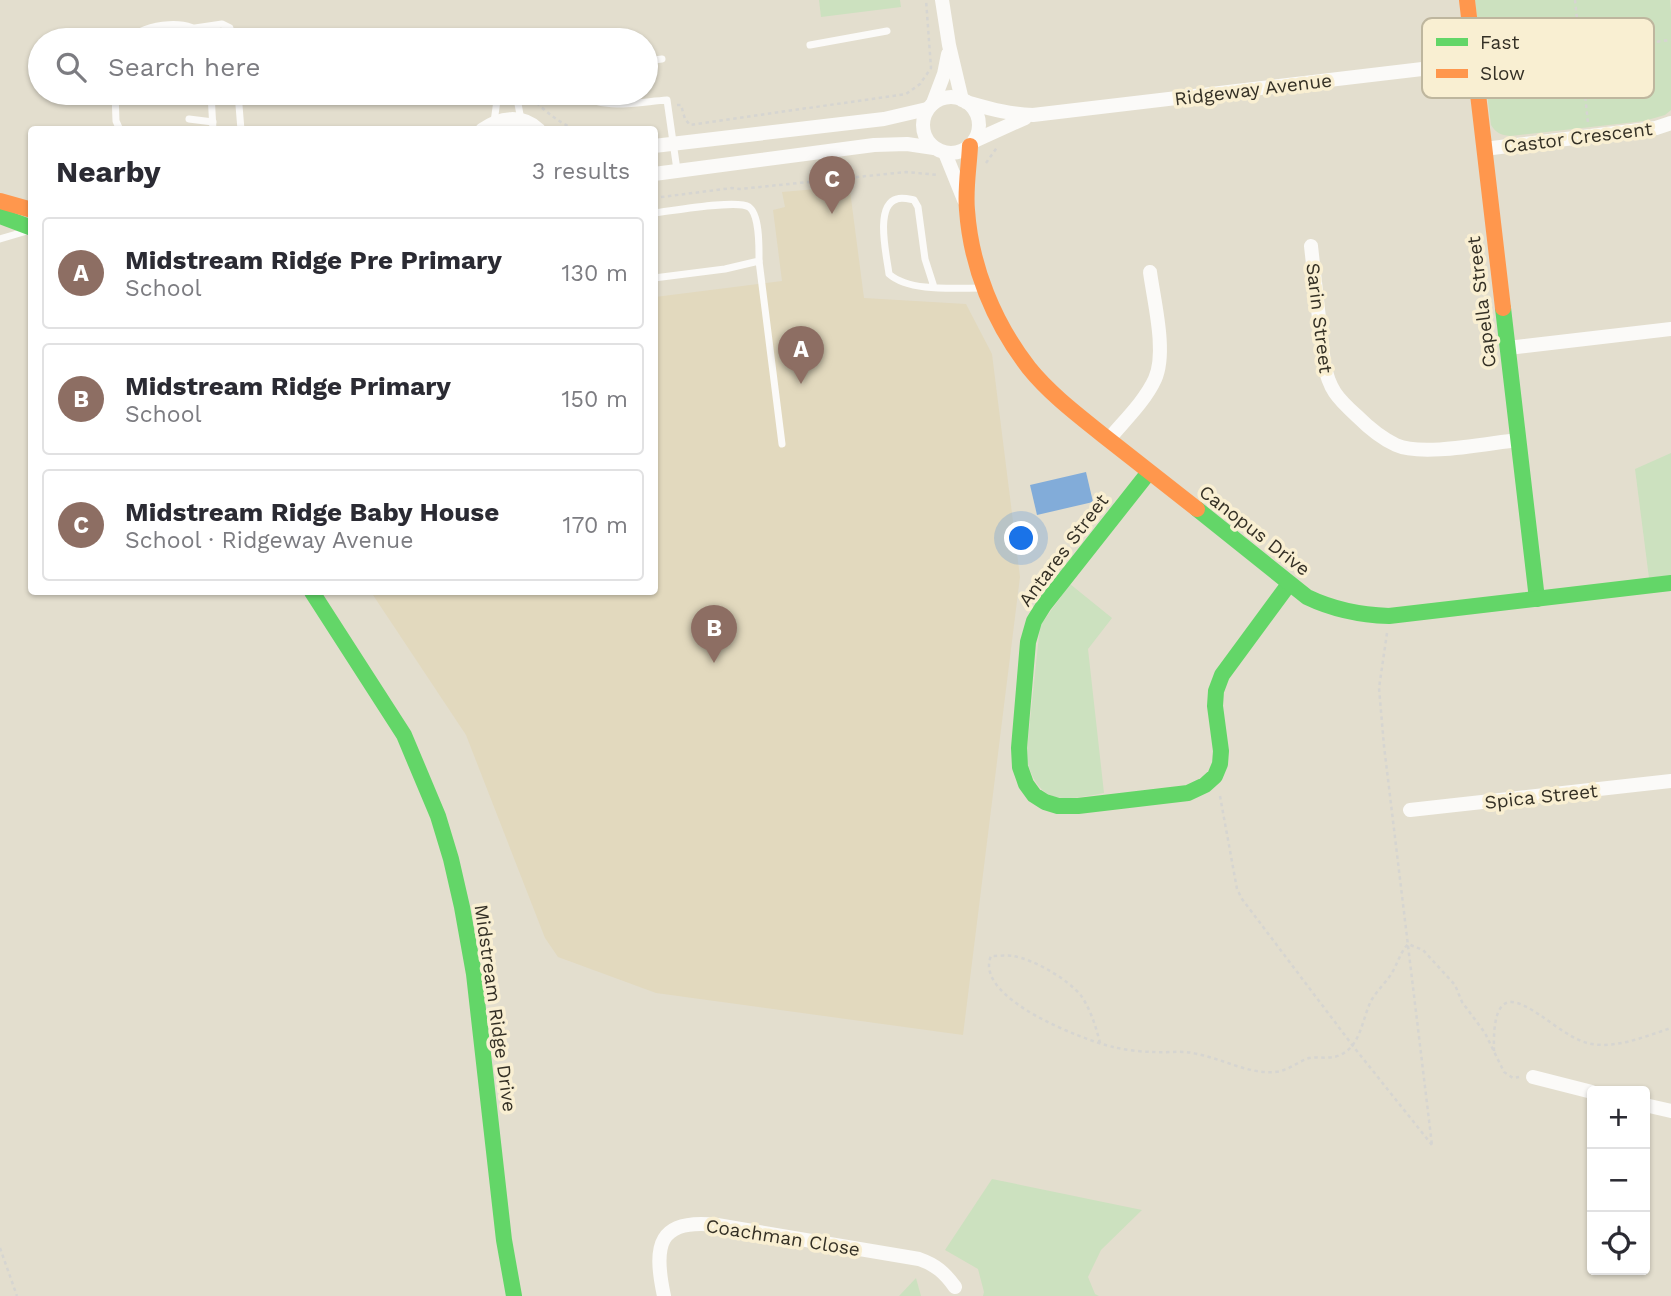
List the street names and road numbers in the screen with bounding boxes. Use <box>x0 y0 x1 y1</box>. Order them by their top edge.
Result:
street label: Ridgeway Avenue <box>1173 68 1333 111</box>
street label: Castor Crescent <box>1502 117 1654 158</box>
street label: Capella Street <box>1462 235 1501 369</box>
street label: Sarin Street <box>1301 262 1338 375</box>
street label: Canopus Drive <box>1195 480 1315 581</box>
street label: Antares Street <box>1014 489 1113 611</box>
street label: Spica Street <box>1483 779 1599 814</box>
street label: Midstream Ridge Drive <box>470 903 521 1113</box>
street label: Coachman Close <box>704 1214 862 1261</box>

